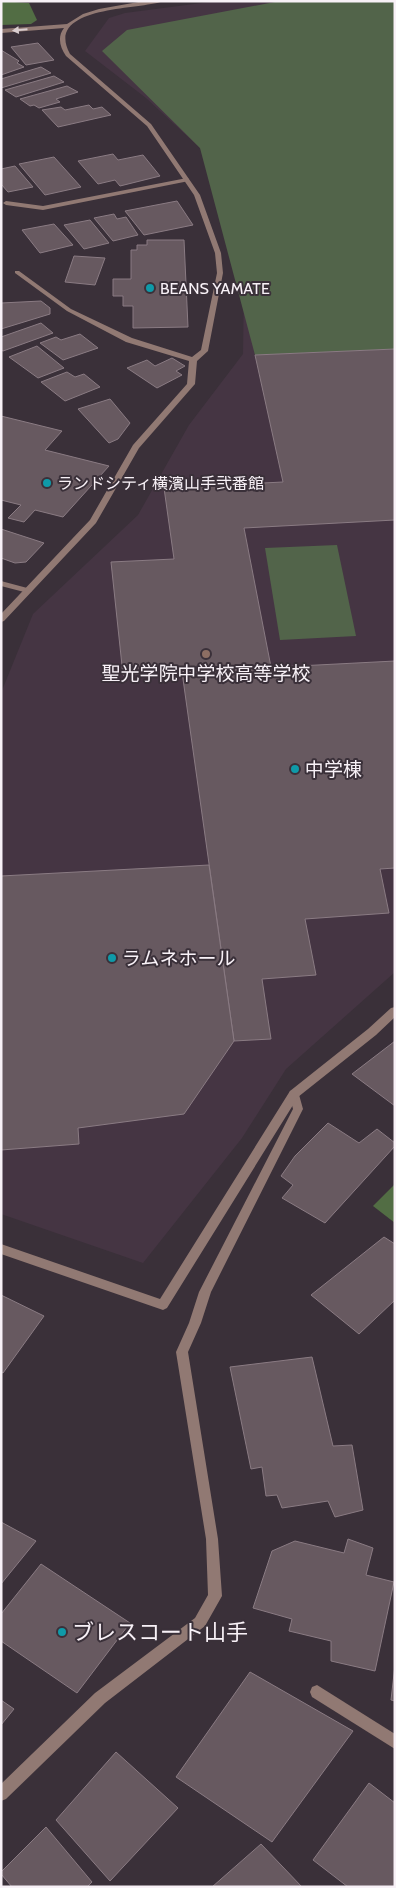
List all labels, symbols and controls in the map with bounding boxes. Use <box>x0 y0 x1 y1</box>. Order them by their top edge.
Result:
one-way arrow <box>11 26 27 34</box>
place label: BEANS YAMATE <box>160 279 270 298</box>
marker: BEANS YAMATE <box>144 282 156 294</box>
place label: ランドシティ横濱山手弐番館 <box>57 474 264 493</box>
marker: ランドシティ横濱山手弐番館 <box>41 477 53 489</box>
marker: 聖光学院中学校高等学校 <box>200 648 212 660</box>
place label: 聖光学院中学校高等学校 <box>101 662 311 685</box>
place label: 中学棟 <box>305 758 362 781</box>
marker: 中学棟 <box>289 763 301 775</box>
place label: ラムネホール <box>122 947 235 970</box>
marker: ラムネホール <box>106 952 118 964</box>
place label: ブレスコート山手 <box>72 1619 248 1646</box>
marker: ブレスコート山手 <box>56 1626 68 1638</box>

